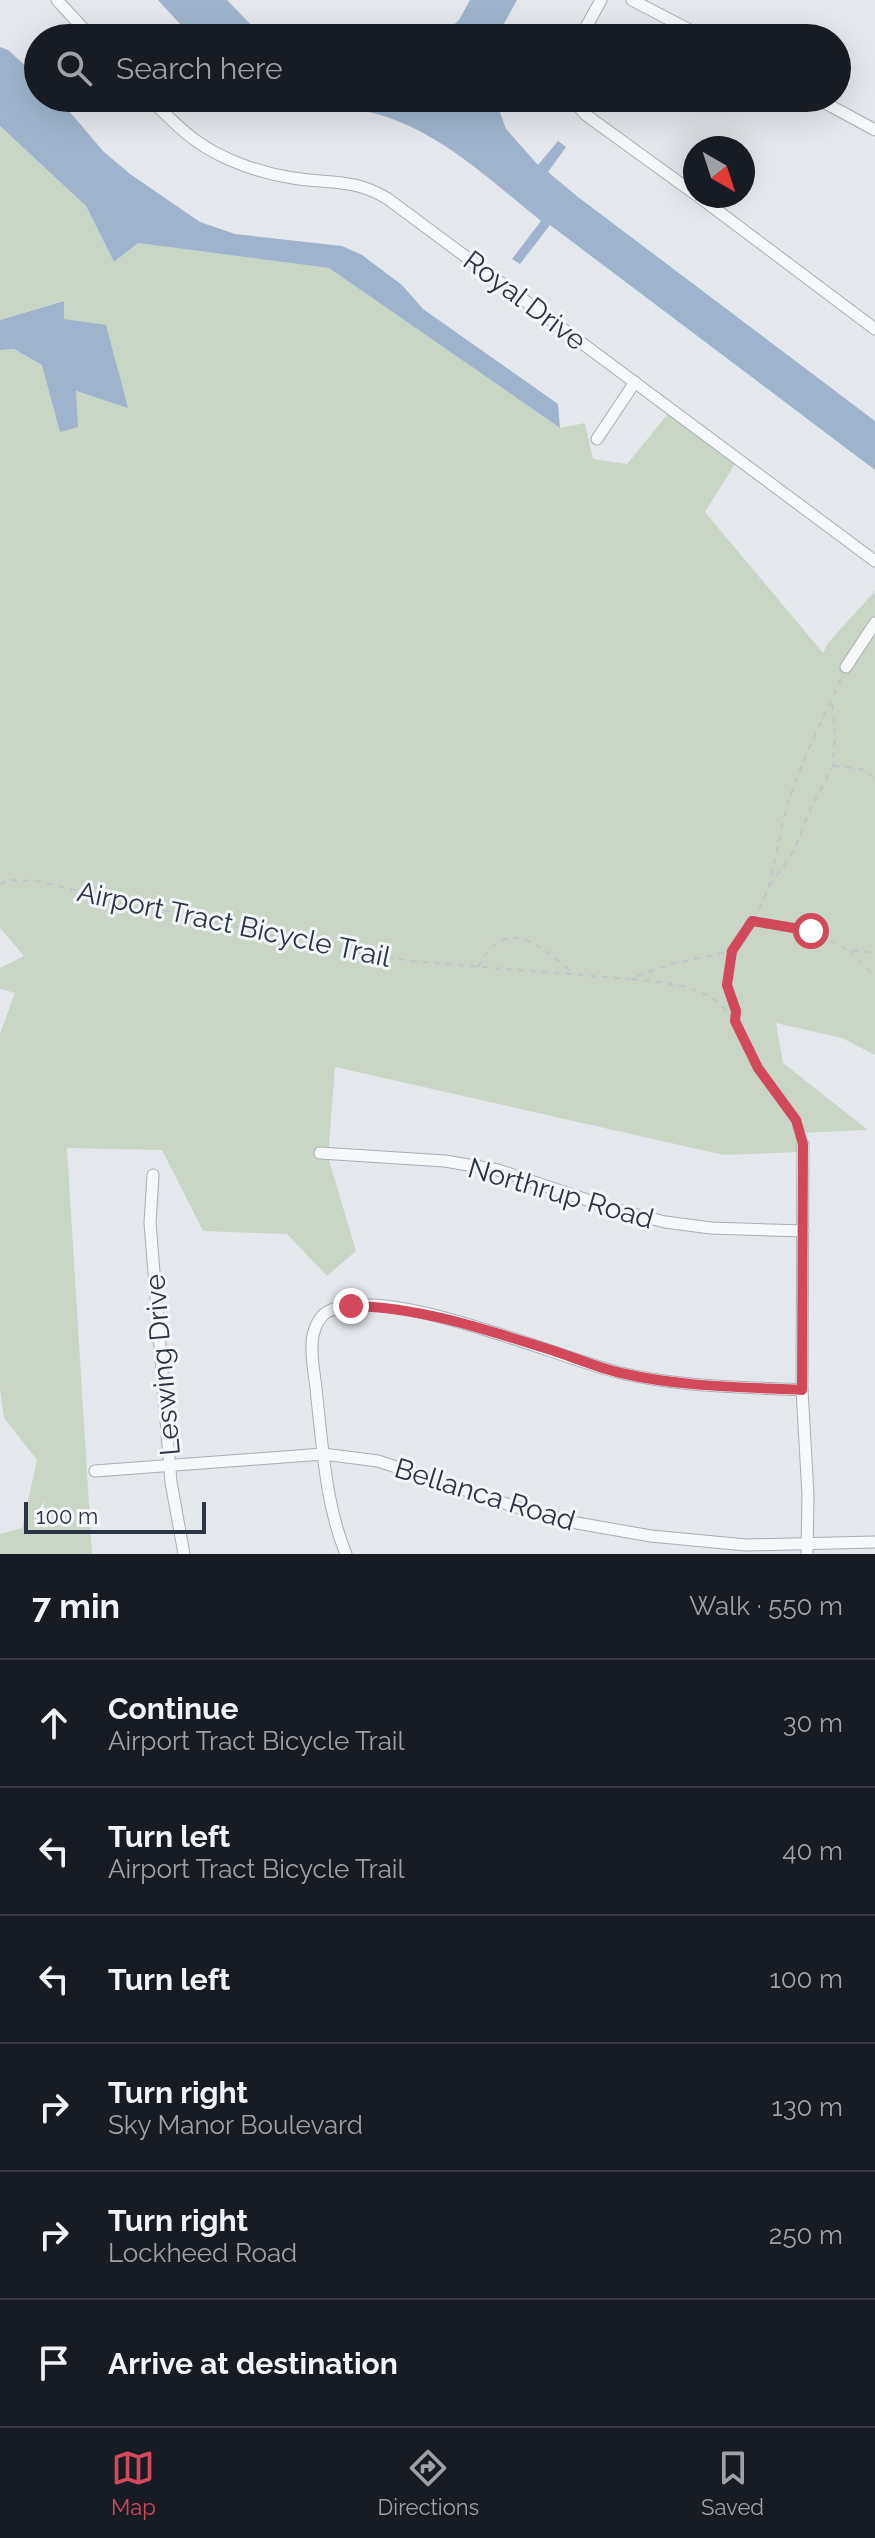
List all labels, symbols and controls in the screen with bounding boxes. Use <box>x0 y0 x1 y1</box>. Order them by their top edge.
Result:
search box <box>24 24 851 112</box>
icon: search <box>52 46 96 90</box>
text: Search here <box>116 51 283 86</box>
north arrow <box>683 136 755 208</box>
street label: Royal Drive <box>457 244 592 357</box>
street label: Airport Tract Bicycle Trail <box>74 875 394 974</box>
route start <box>793 913 829 949</box>
street label: Northrup Road <box>464 1151 658 1236</box>
street label: Leswing Drive <box>138 1273 187 1457</box>
route end <box>333 1288 369 1324</box>
street label: Bellanca Road <box>391 1451 579 1538</box>
scale bar <box>24 1498 206 1534</box>
text: 100 m <box>36 1503 98 1529</box>
text: 7 min <box>32 1586 120 1626</box>
text: Walk · 550 m <box>689 1591 843 1621</box>
text: Continue <box>108 1691 239 1726</box>
icon: ahead <box>32 1701 76 1745</box>
text: 30 m <box>783 1708 843 1738</box>
text: Airport Tract Bicycle Trail <box>108 1726 405 1756</box>
text: Turn left <box>108 1819 230 1854</box>
icon: left <box>32 1829 76 1873</box>
text: 40 m <box>782 1836 843 1866</box>
text: Airport Tract Bicycle Trail <box>108 1854 405 1884</box>
icon: left <box>32 1957 76 2001</box>
text: Turn left <box>108 1962 230 1997</box>
text: 100 m <box>770 1964 843 1994</box>
text: Turn right <box>108 2075 248 2110</box>
icon: right <box>32 2085 76 2129</box>
text: 130 m <box>772 2092 843 2122</box>
text: Sky Manor Boulevard <box>108 2110 363 2140</box>
text: Turn right <box>108 2203 248 2238</box>
icon: right <box>32 2213 76 2257</box>
text: 250 m <box>769 2220 843 2250</box>
text: Lockheed Road <box>108 2238 297 2268</box>
icon: arrive <box>32 2341 76 2385</box>
text: Arrive at destination <box>108 2346 398 2381</box>
tab: Map <box>111 2446 156 2520</box>
tab: Directions <box>378 2446 479 2520</box>
tab: Saved <box>701 2446 764 2520</box>

